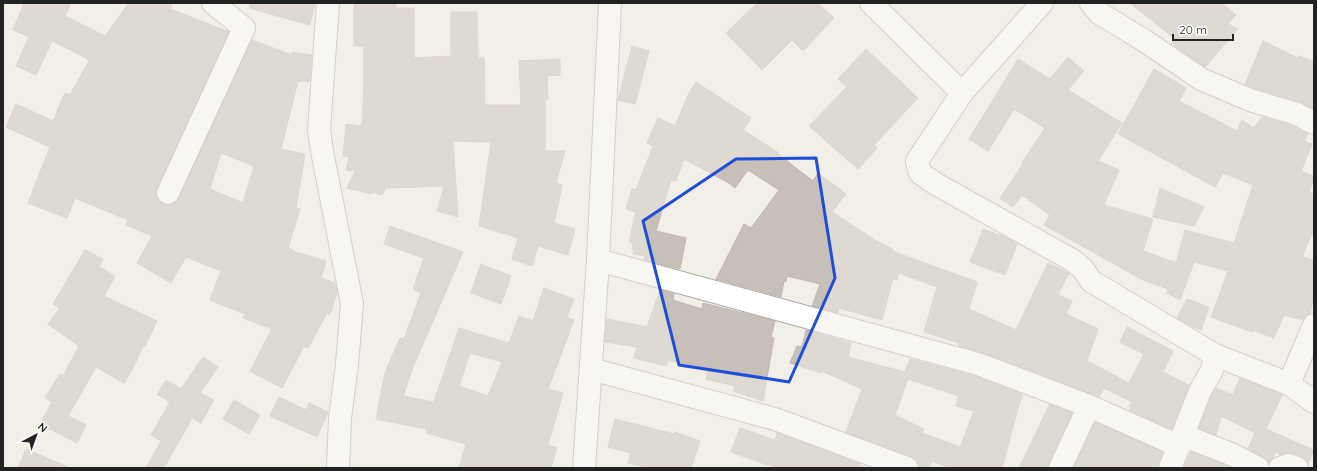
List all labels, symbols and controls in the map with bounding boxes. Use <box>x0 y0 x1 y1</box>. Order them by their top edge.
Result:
scale bar <box>1173 16 1233 42</box>
text: 20 m <box>1179 22 1207 37</box>
north arrow <box>16 415 56 455</box>
text: N <box>35 420 50 435</box>

